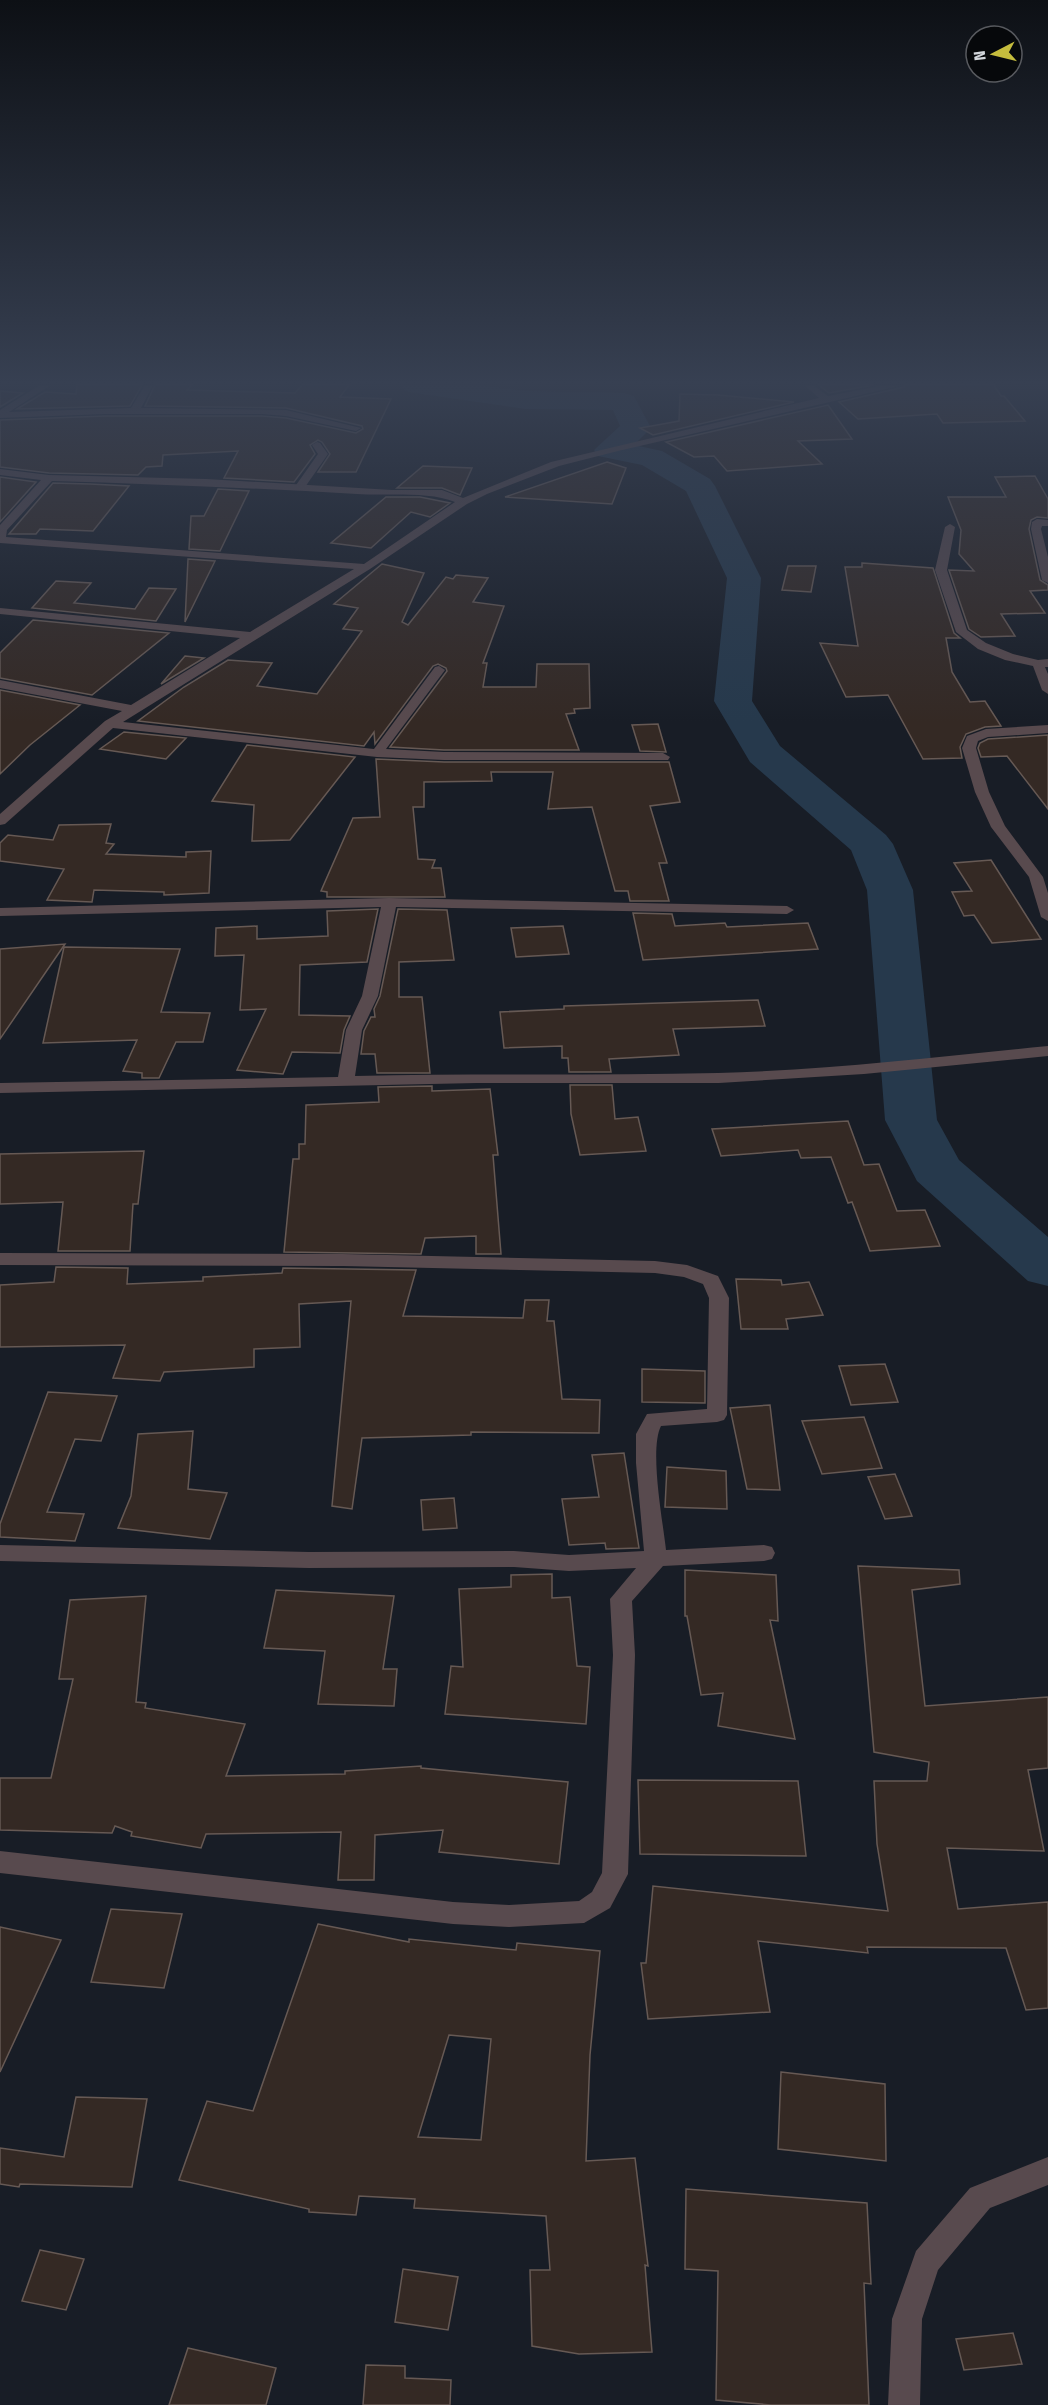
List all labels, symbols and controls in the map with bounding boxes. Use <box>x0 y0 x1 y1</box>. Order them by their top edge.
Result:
north arrow <box>964 24 1024 84</box>
text: N <box>970 50 990 62</box>

